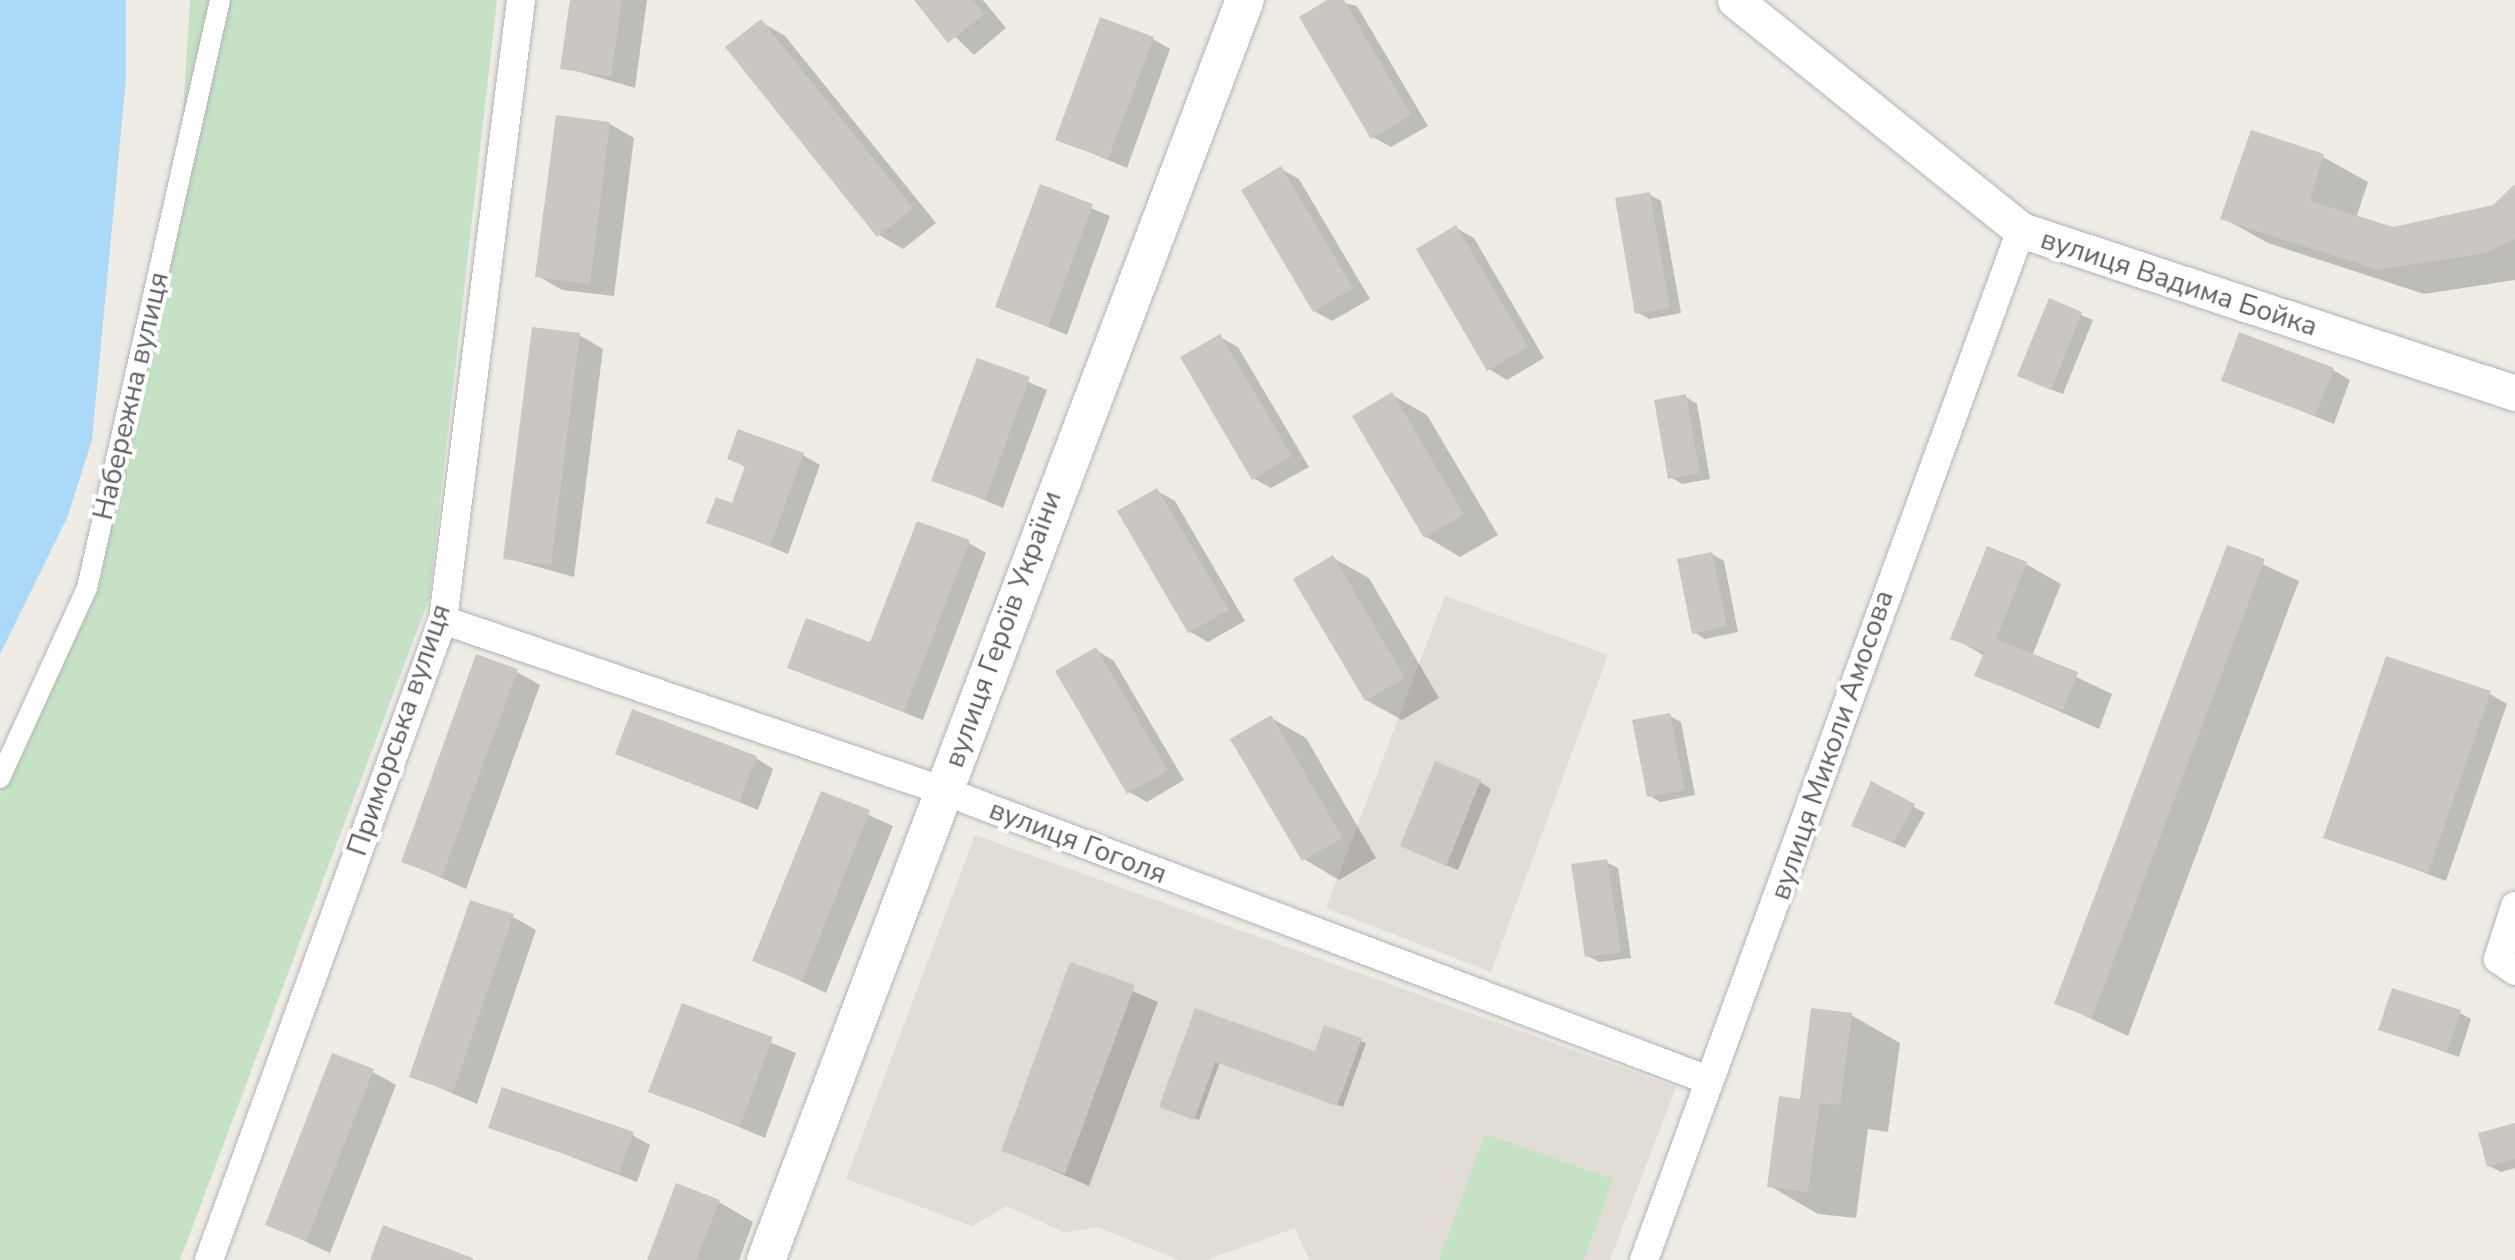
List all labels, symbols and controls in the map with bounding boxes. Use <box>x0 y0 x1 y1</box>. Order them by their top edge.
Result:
street label: вулиця Вадима Бойка <box>2036 222 2322 344</box>
street label: Набережна вулиця <box>86 269 176 523</box>
street label: вулиця Героїв України <box>937 486 1069 772</box>
street label: вулиця Миколи Амосова <box>1763 586 1901 904</box>
street label: Приморська вулиця <box>340 600 458 860</box>
street label: вулиця Гоголя <box>985 793 1171 891</box>

